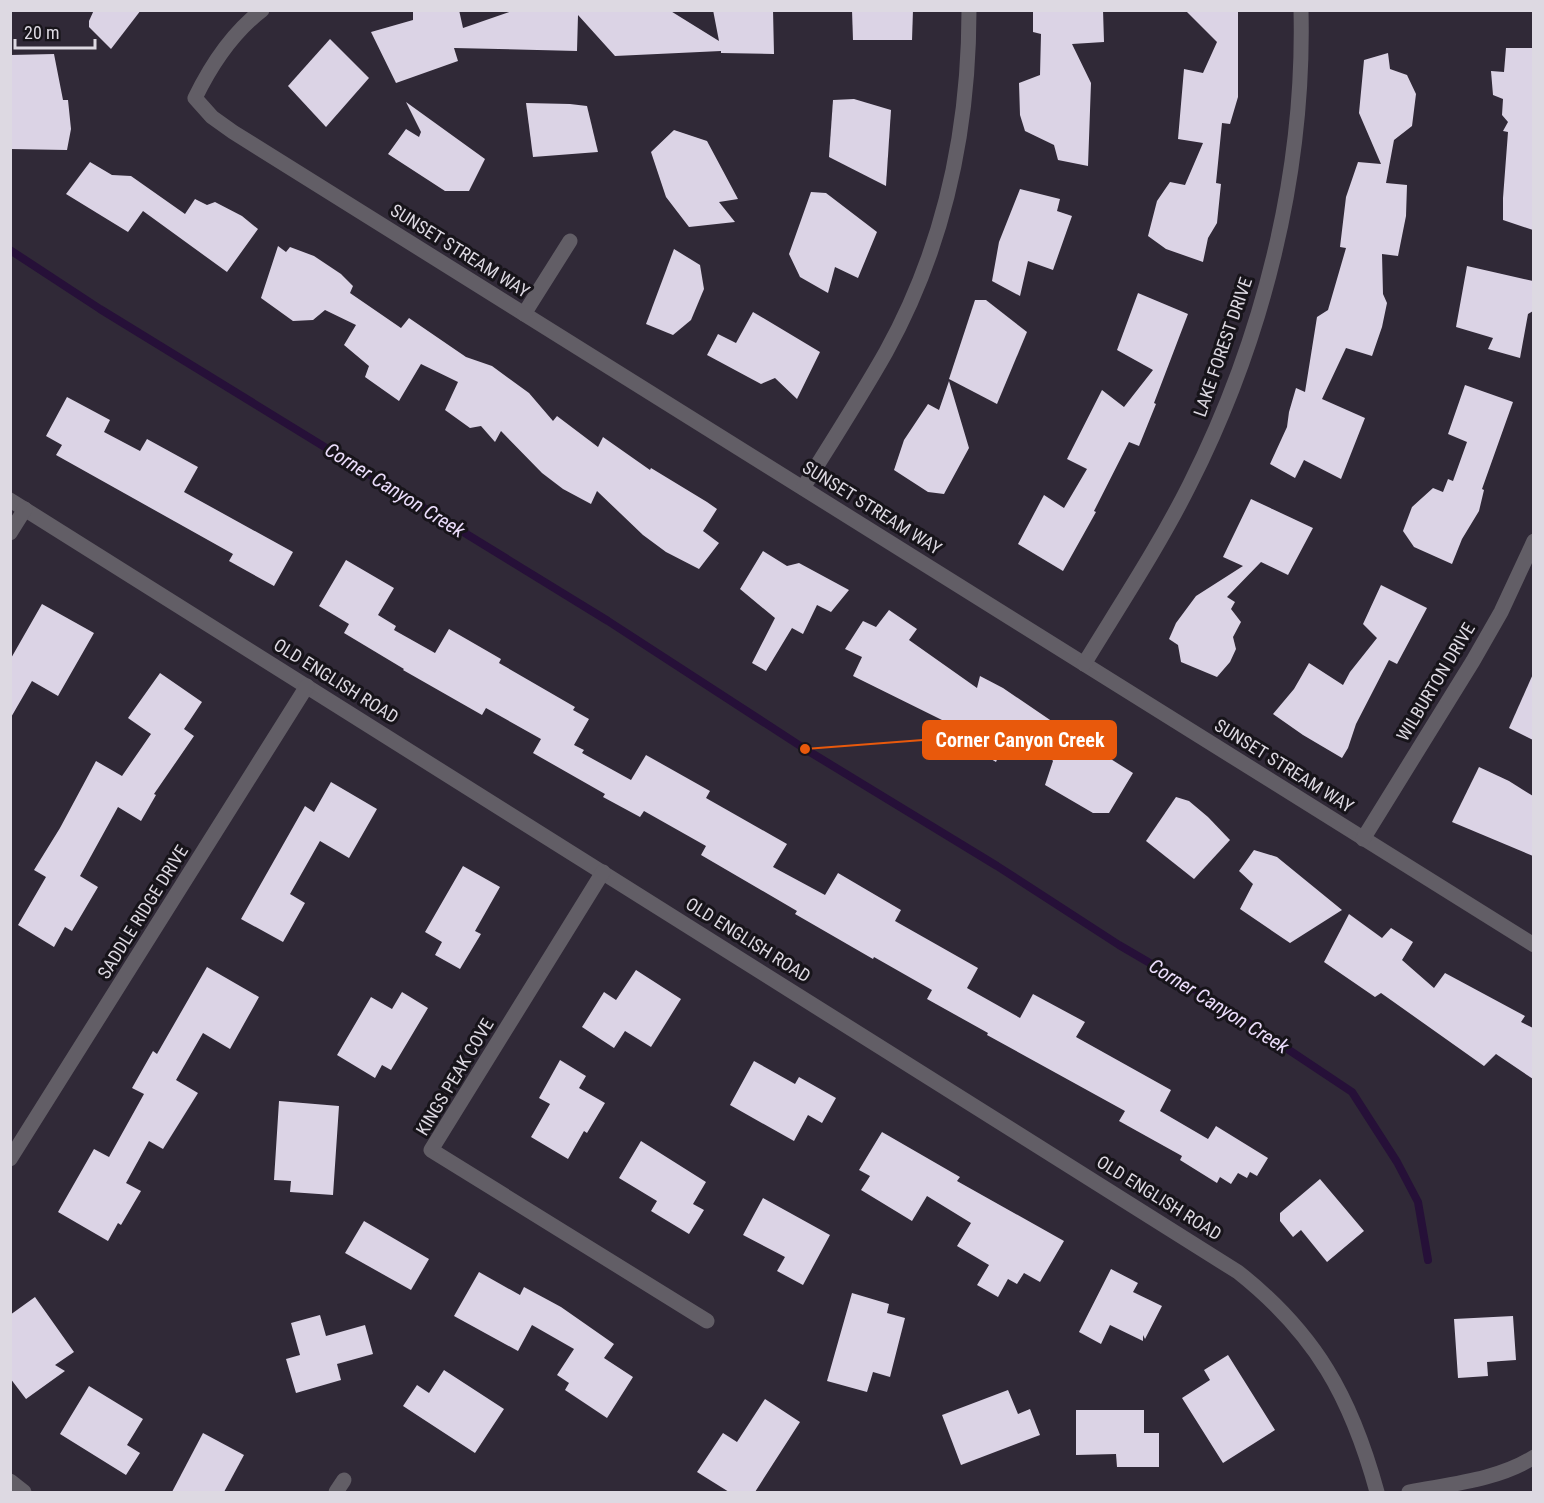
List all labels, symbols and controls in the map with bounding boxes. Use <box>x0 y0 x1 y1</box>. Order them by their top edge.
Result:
scale bar <box>15 12 94 50</box>
text: 20 m <box>24 22 59 43</box>
street label: SUNSET STREAM WAY <box>387 199 534 302</box>
street label: LAKE FOREST DRIVE <box>1189 274 1256 419</box>
water label: Corner Canyon Creek <box>321 437 470 543</box>
street label: SUNSET STREAM WAY <box>799 456 946 559</box>
street label: WILBURTON DRIVE <box>1392 619 1479 745</box>
street label: OLD ENGLISH ROAD <box>270 634 402 727</box>
street label: SUNSET STREAM WAY <box>1211 714 1358 817</box>
callout: Corner Canyon Creek <box>923 721 1116 759</box>
text: Corner Canyon Creek <box>936 728 1105 752</box>
street label: SADDLE RIDGE DRIVE <box>93 841 192 982</box>
street label: OLD ENGLISH ROAD <box>682 893 814 986</box>
water label: Corner Canyon Creek <box>1145 953 1294 1059</box>
street label: KINGS PEAK COVE <box>411 1014 498 1139</box>
street label: OLD ENGLISH ROAD <box>1093 1151 1225 1244</box>

